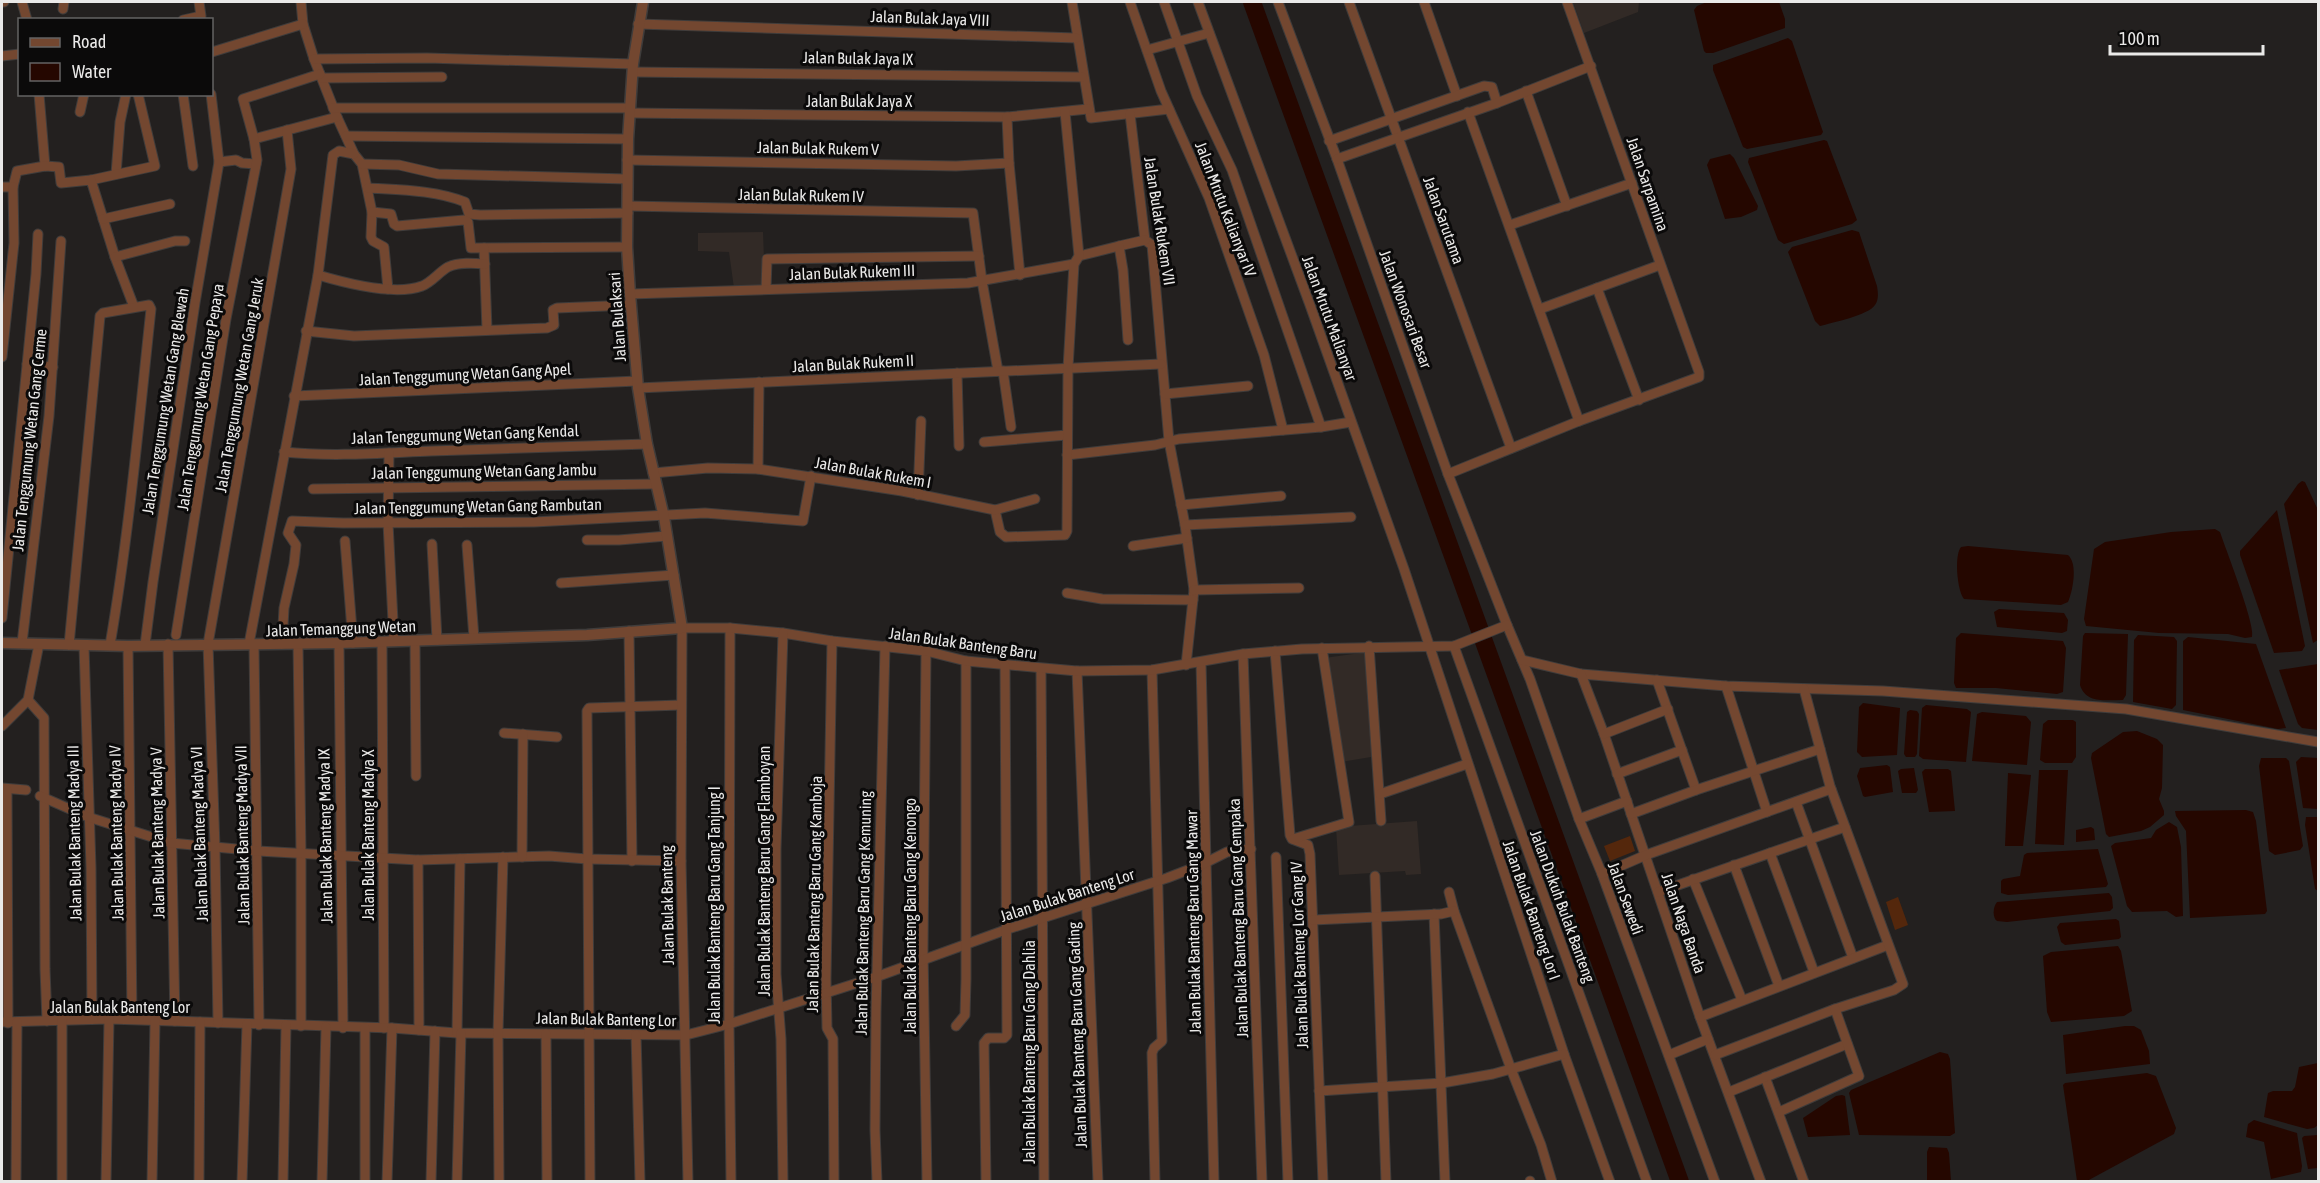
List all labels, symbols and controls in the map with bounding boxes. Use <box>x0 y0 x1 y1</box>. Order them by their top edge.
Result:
street label: Jalan Bulak Jaya VIII <box>870 7 990 30</box>
legend <box>18 18 213 96</box>
scale bar <box>2110 18 2263 56</box>
text: 100 m <box>2119 28 2160 49</box>
text: Road <box>72 31 106 52</box>
street label: Jalan Bulak Jaya IX <box>803 48 914 69</box>
text: Water <box>72 61 112 82</box>
street label: Jalan Bulak Jaya X <box>806 92 913 111</box>
street label: Jalan Sarpamina <box>1623 135 1673 234</box>
street label: Jalan Bulak Rukem V <box>757 138 879 158</box>
street label: Jalan Mrutu Kalianyar IV <box>1191 139 1260 279</box>
street label: Jalan Bulak Rukem VII <box>1141 155 1179 287</box>
street label: Jalan Sarutama <box>1420 174 1468 266</box>
street label: Jalan Bulak Rukem IV <box>738 185 864 205</box>
street label: Jalan Wonosari Besar <box>1376 247 1436 371</box>
street label: Jalan Mrutu Malianyar <box>1298 253 1361 384</box>
street label: Jalan Bulak Rukem III <box>789 261 915 283</box>
street label: Jalan Bulaksari <box>605 272 629 362</box>
street label: Jalan Tenggumung Wetan Gang Jeruk <box>211 276 268 494</box>
street label: Jalan Tenggumung Wetan Gang Pepaya <box>173 282 228 512</box>
street label: Jalan Tenggumung Wetan Gang Blewah <box>138 286 193 516</box>
street label: Jalan Tenggumung Wetan Gang Cerme <box>8 328 51 552</box>
street label: Jalan Bulak Rukem II <box>792 351 914 375</box>
street label: Jalan Tenggumung Wetan Gang Apel <box>358 359 572 390</box>
street label: Jalan Tenggumung Wetan Gang Kendal <box>351 421 580 448</box>
street label: Jalan Bulak Rukem I <box>813 453 933 491</box>
street label: Jalan Tenggumung Wetan Gang Jambu <box>371 460 597 483</box>
street label: Jalan Tenggumung Wetan Gang Rambutan <box>354 495 602 518</box>
street label: Jalan Temanggung Wetan <box>266 616 417 641</box>
street label: Jalan Bulak Banteng Baru <box>888 624 1038 663</box>
street label: Jalan Bulak Banteng Madya III <box>63 745 86 921</box>
street label: Jalan Bulak Banteng Madya IV <box>105 745 128 921</box>
street label: Jalan Bulak Banteng Madya VII <box>231 745 254 925</box>
street label: Jalan Bulak Banteng Madya VI <box>187 746 212 922</box>
street label: Jalan Bulak Banteng Baru Gang Flamboyan <box>755 746 774 996</box>
street label: Jalan Bulak Banteng Madya V <box>147 747 168 919</box>
street label: Jalan Bulak Banteng Madya IX <box>314 748 337 924</box>
street label: Jalan Bulak Banteng Madya X <box>359 749 378 920</box>
street label: Jalan Bulak Banteng Baru Gang Kamboja <box>803 775 826 1013</box>
street label: Jalan Bulak Banteng Baru Gang Tanjung I <box>705 786 724 1024</box>
street label: Jalan Bulak Banteng Baru Gang Kemuning <box>852 791 875 1035</box>
street label: Jalan Bulak Banteng Baru Gang Kenongo <box>901 798 920 1034</box>
street label: Jalan Bulak Banteng Baru Gang Cempaka <box>1225 798 1252 1038</box>
street label: Jalan Bulak Banteng Baru Gang Mawar <box>1182 810 1205 1034</box>
street label: Jalan Dukuh Bulak Banteng <box>1526 827 1599 985</box>
street label: Jalan Bulak Banteng Lor I <box>1499 838 1564 982</box>
street label: Jalan Bulak Banteng <box>657 845 678 965</box>
street label: Jalan Sewedi <box>1605 859 1647 937</box>
street label: Jalan Bulak Banteng Lor Gang IV <box>1287 861 1312 1049</box>
street label: Jalan Bulak Banteng Lor <box>998 865 1137 926</box>
street label: Jalan Naga Banda <box>1657 870 1710 976</box>
street label: Jalan Bulak Banteng Baru Gang Gading <box>1064 922 1091 1148</box>
street label: Jalan Bulak Banteng Baru Gang Dahlia <box>1020 940 1039 1164</box>
street label: Jalan Bulak Banteng Lor <box>50 998 190 1017</box>
street label: Jalan Bulak Banteng Lor <box>536 1009 677 1030</box>

